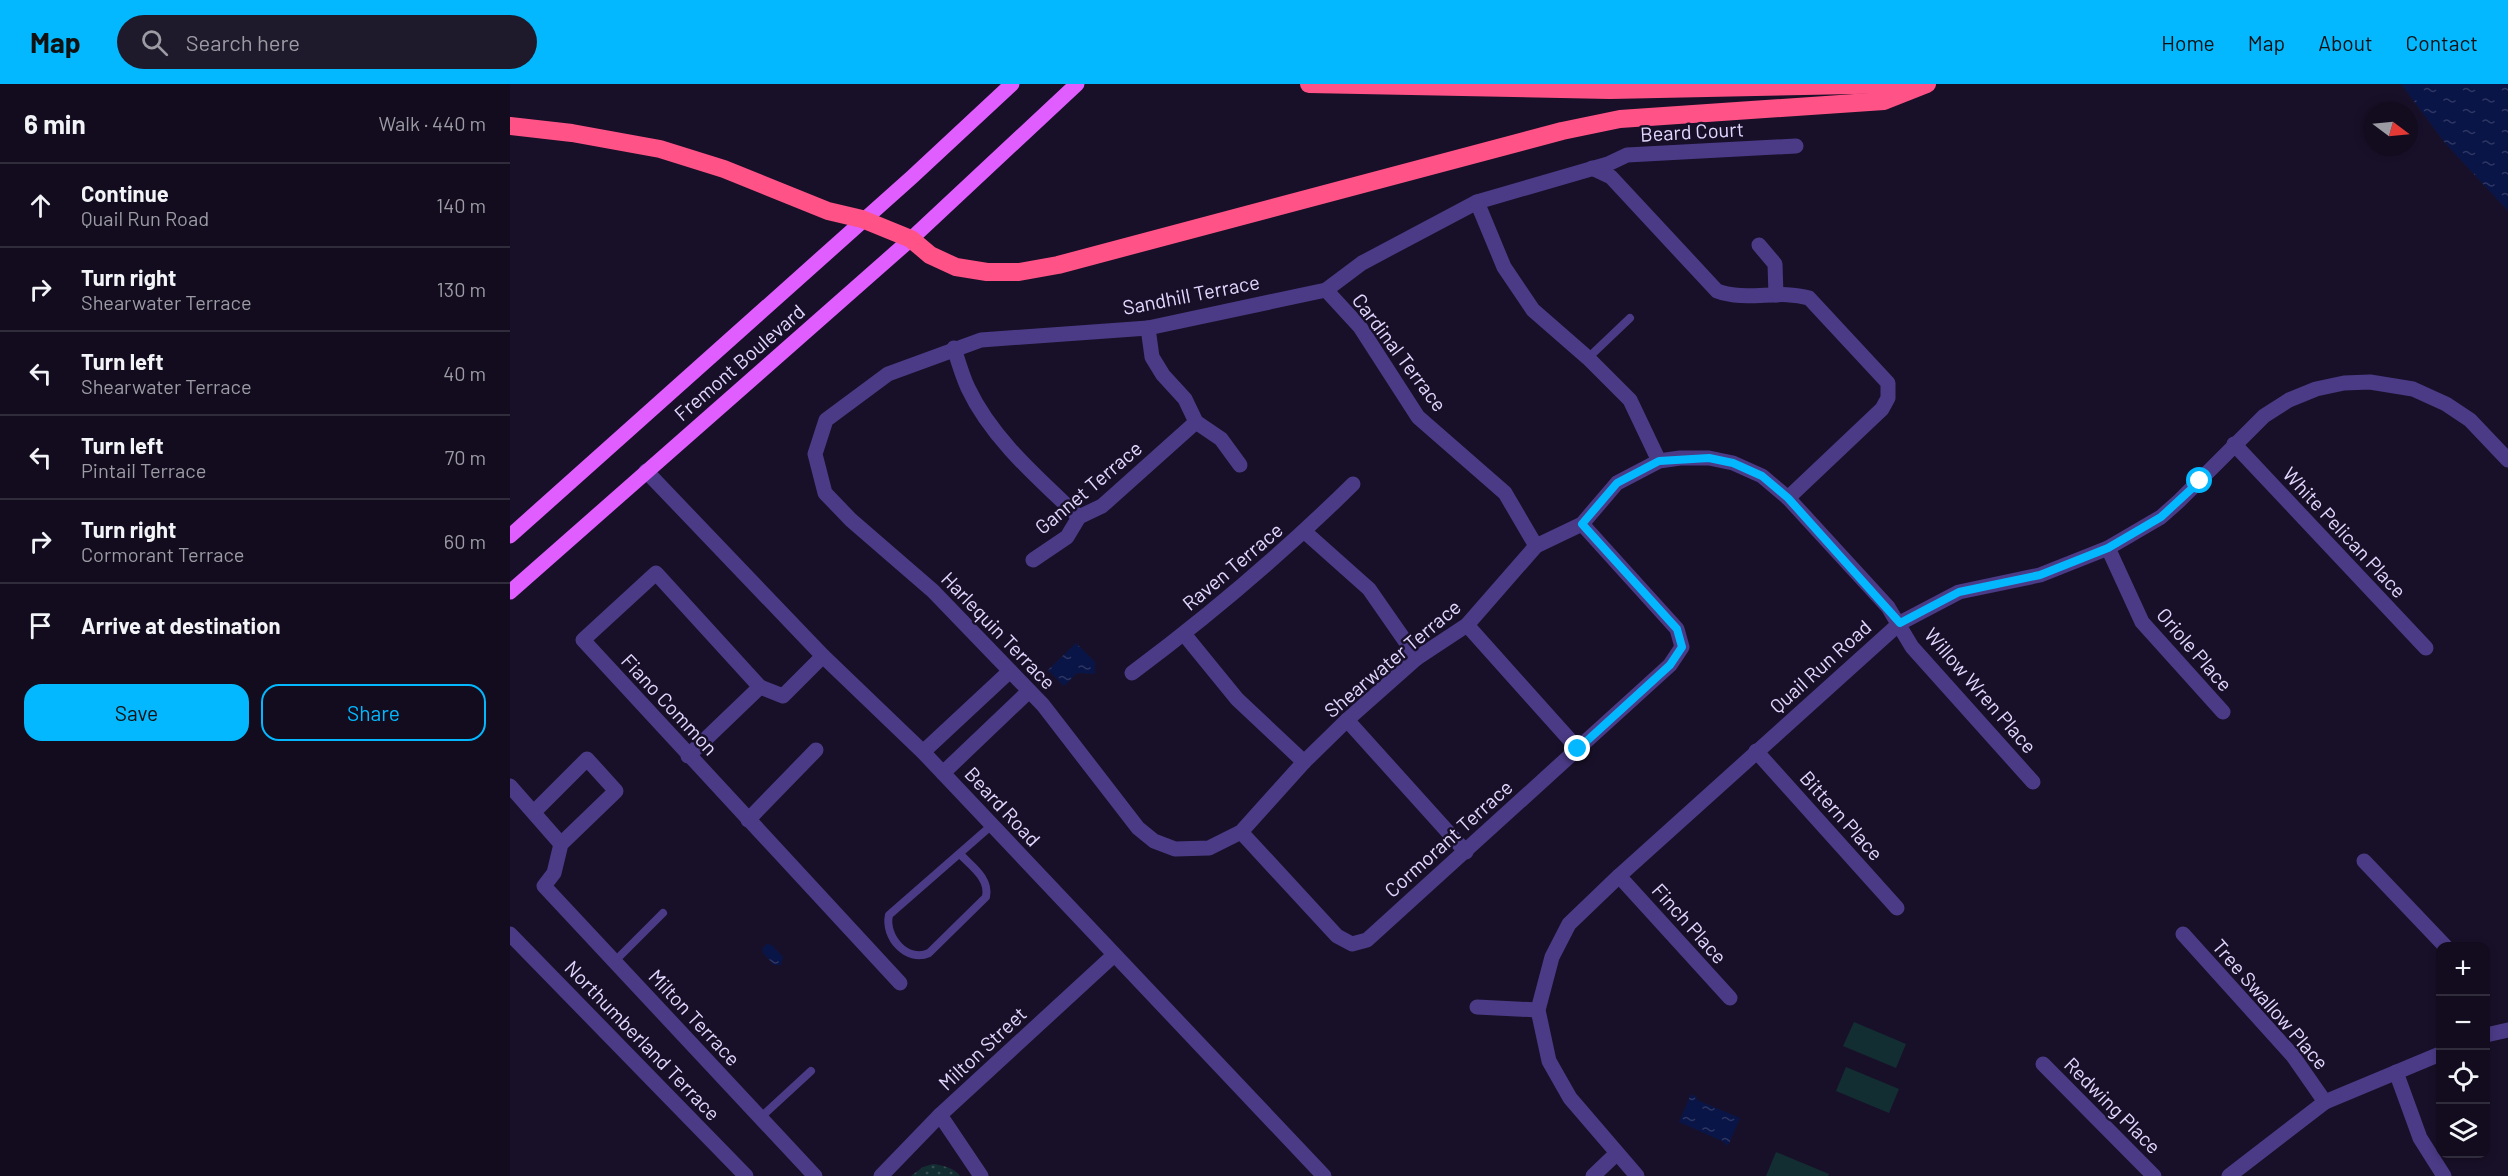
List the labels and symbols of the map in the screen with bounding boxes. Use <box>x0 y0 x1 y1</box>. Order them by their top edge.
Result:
north arrow <box>2364 102 2418 156</box>
street label: Beard Court <box>1639 116 1745 146</box>
street label: Sandhill Terrace <box>1121 269 1261 319</box>
street label: Cardinal Terrace <box>1348 288 1452 416</box>
street label: Fremont Boulevard <box>669 299 809 425</box>
street label: Gannet Terrace <box>1030 435 1146 539</box>
street label: White Pelican Place <box>2278 462 2412 602</box>
route start <box>2186 467 2212 493</box>
street label: Raven Terrace <box>1177 517 1287 615</box>
street label: Harlequin Terrace <box>937 566 1061 694</box>
street label: Shearwater Terrace <box>1319 594 1465 722</box>
street label: Oriole Place <box>2152 602 2238 696</box>
street label: Quail Run Road <box>1764 614 1876 718</box>
street label: Willow Wren Place <box>1920 622 2042 758</box>
street label: Fiano Common <box>617 648 723 760</box>
route end <box>1564 735 1590 761</box>
street label: Beard Road <box>960 761 1046 851</box>
street label: Bittern Place <box>1796 765 1888 865</box>
street label: Cormorant Terrace <box>1379 774 1517 902</box>
street label: Finch Place <box>1648 878 1732 968</box>
street label: Tree Swallow Place <box>2208 934 2334 1074</box>
street label: Northumberland Terrace <box>560 955 726 1125</box>
street label: Milton Terrace <box>644 964 746 1070</box>
street label: Milton Street <box>933 1001 1031 1095</box>
street label: Redwing Place <box>2060 1052 2166 1158</box>

